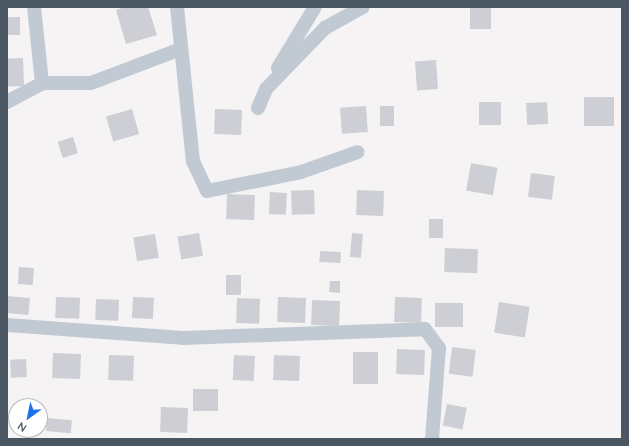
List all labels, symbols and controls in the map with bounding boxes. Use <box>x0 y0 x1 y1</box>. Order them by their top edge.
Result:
north arrow <box>8 398 48 438</box>
text: N <box>15 419 29 435</box>

